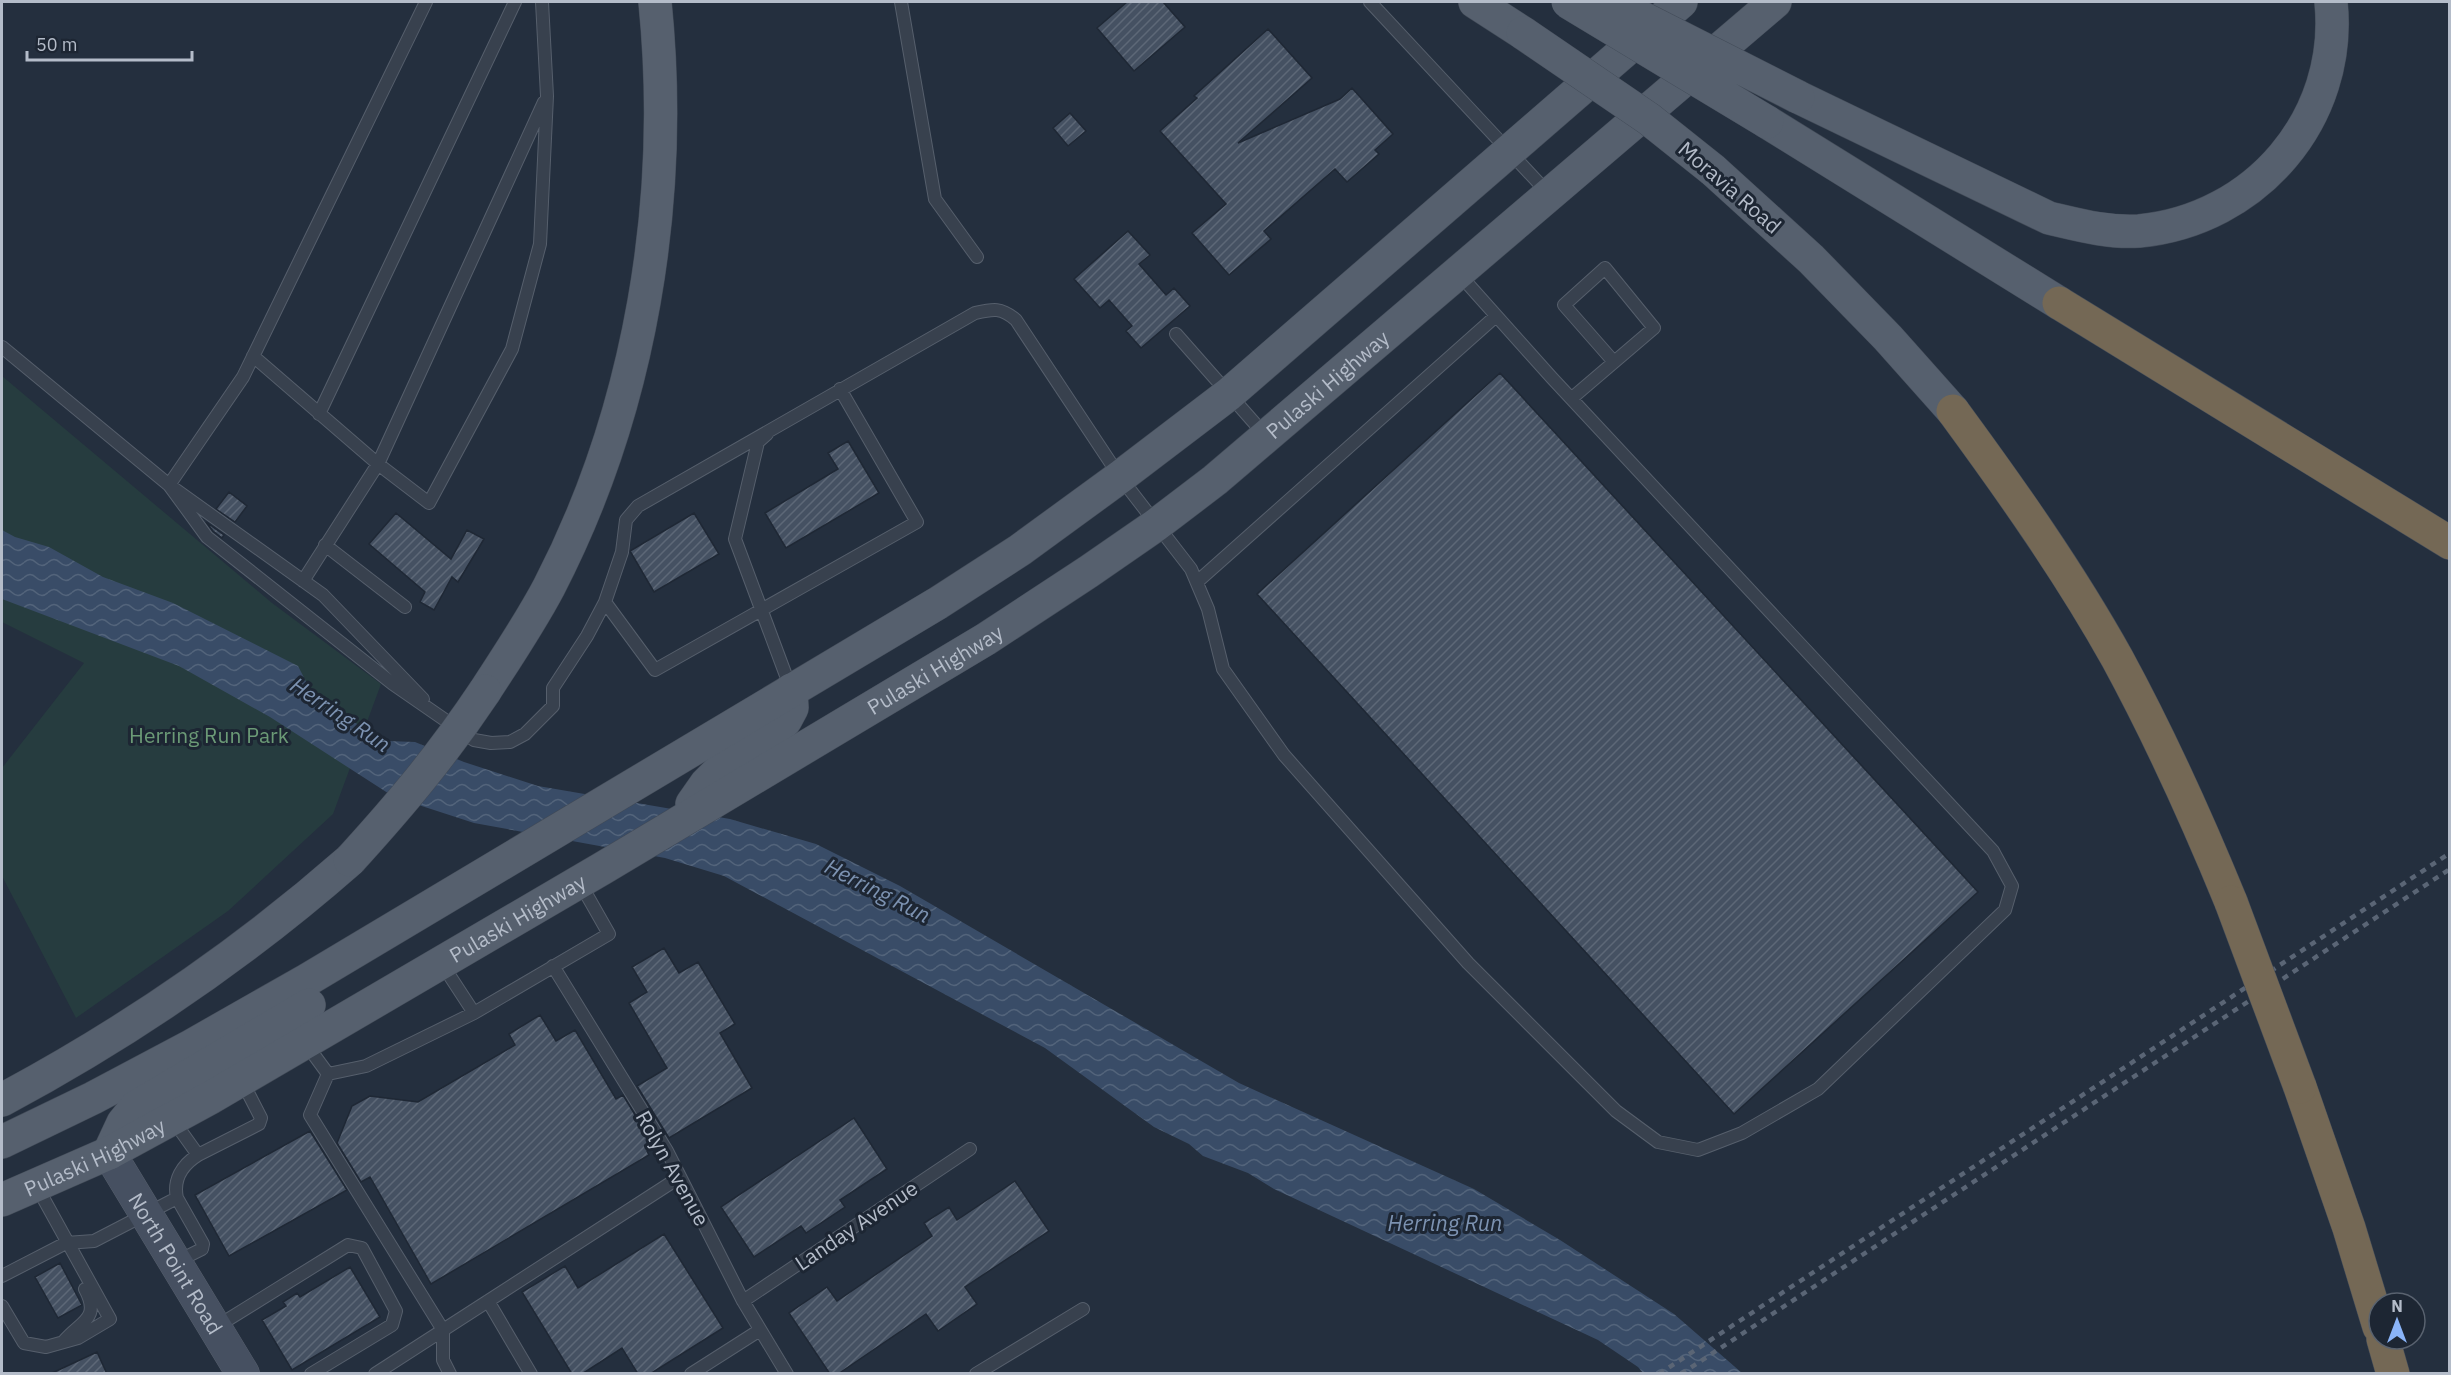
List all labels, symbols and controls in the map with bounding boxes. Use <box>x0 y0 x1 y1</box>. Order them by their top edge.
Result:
scale bar <box>27 24 192 62</box>
text: 50 m <box>36 33 78 56</box>
street label: Moravia Road <box>1673 135 1787 239</box>
street label: Pulaski Highway <box>1260 323 1395 445</box>
street label: Pulaski Highway <box>862 617 1009 721</box>
water label: Herring Run <box>285 670 397 758</box>
park label: Herring Run Park <box>129 721 289 749</box>
water label: Herring Run <box>820 851 936 929</box>
street label: Pulaski Highway <box>444 867 591 969</box>
street label: Rolyn Avenue <box>630 1105 716 1231</box>
street label: Pulaski Highway <box>19 1111 171 1203</box>
street label: Landay Avenue <box>789 1174 923 1276</box>
street label: North Point Road <box>122 1187 229 1339</box>
water label: Herring Run <box>1387 1208 1503 1237</box>
north arrow <box>2367 1291 2427 1351</box>
text: N <box>2391 1296 2403 1316</box>

